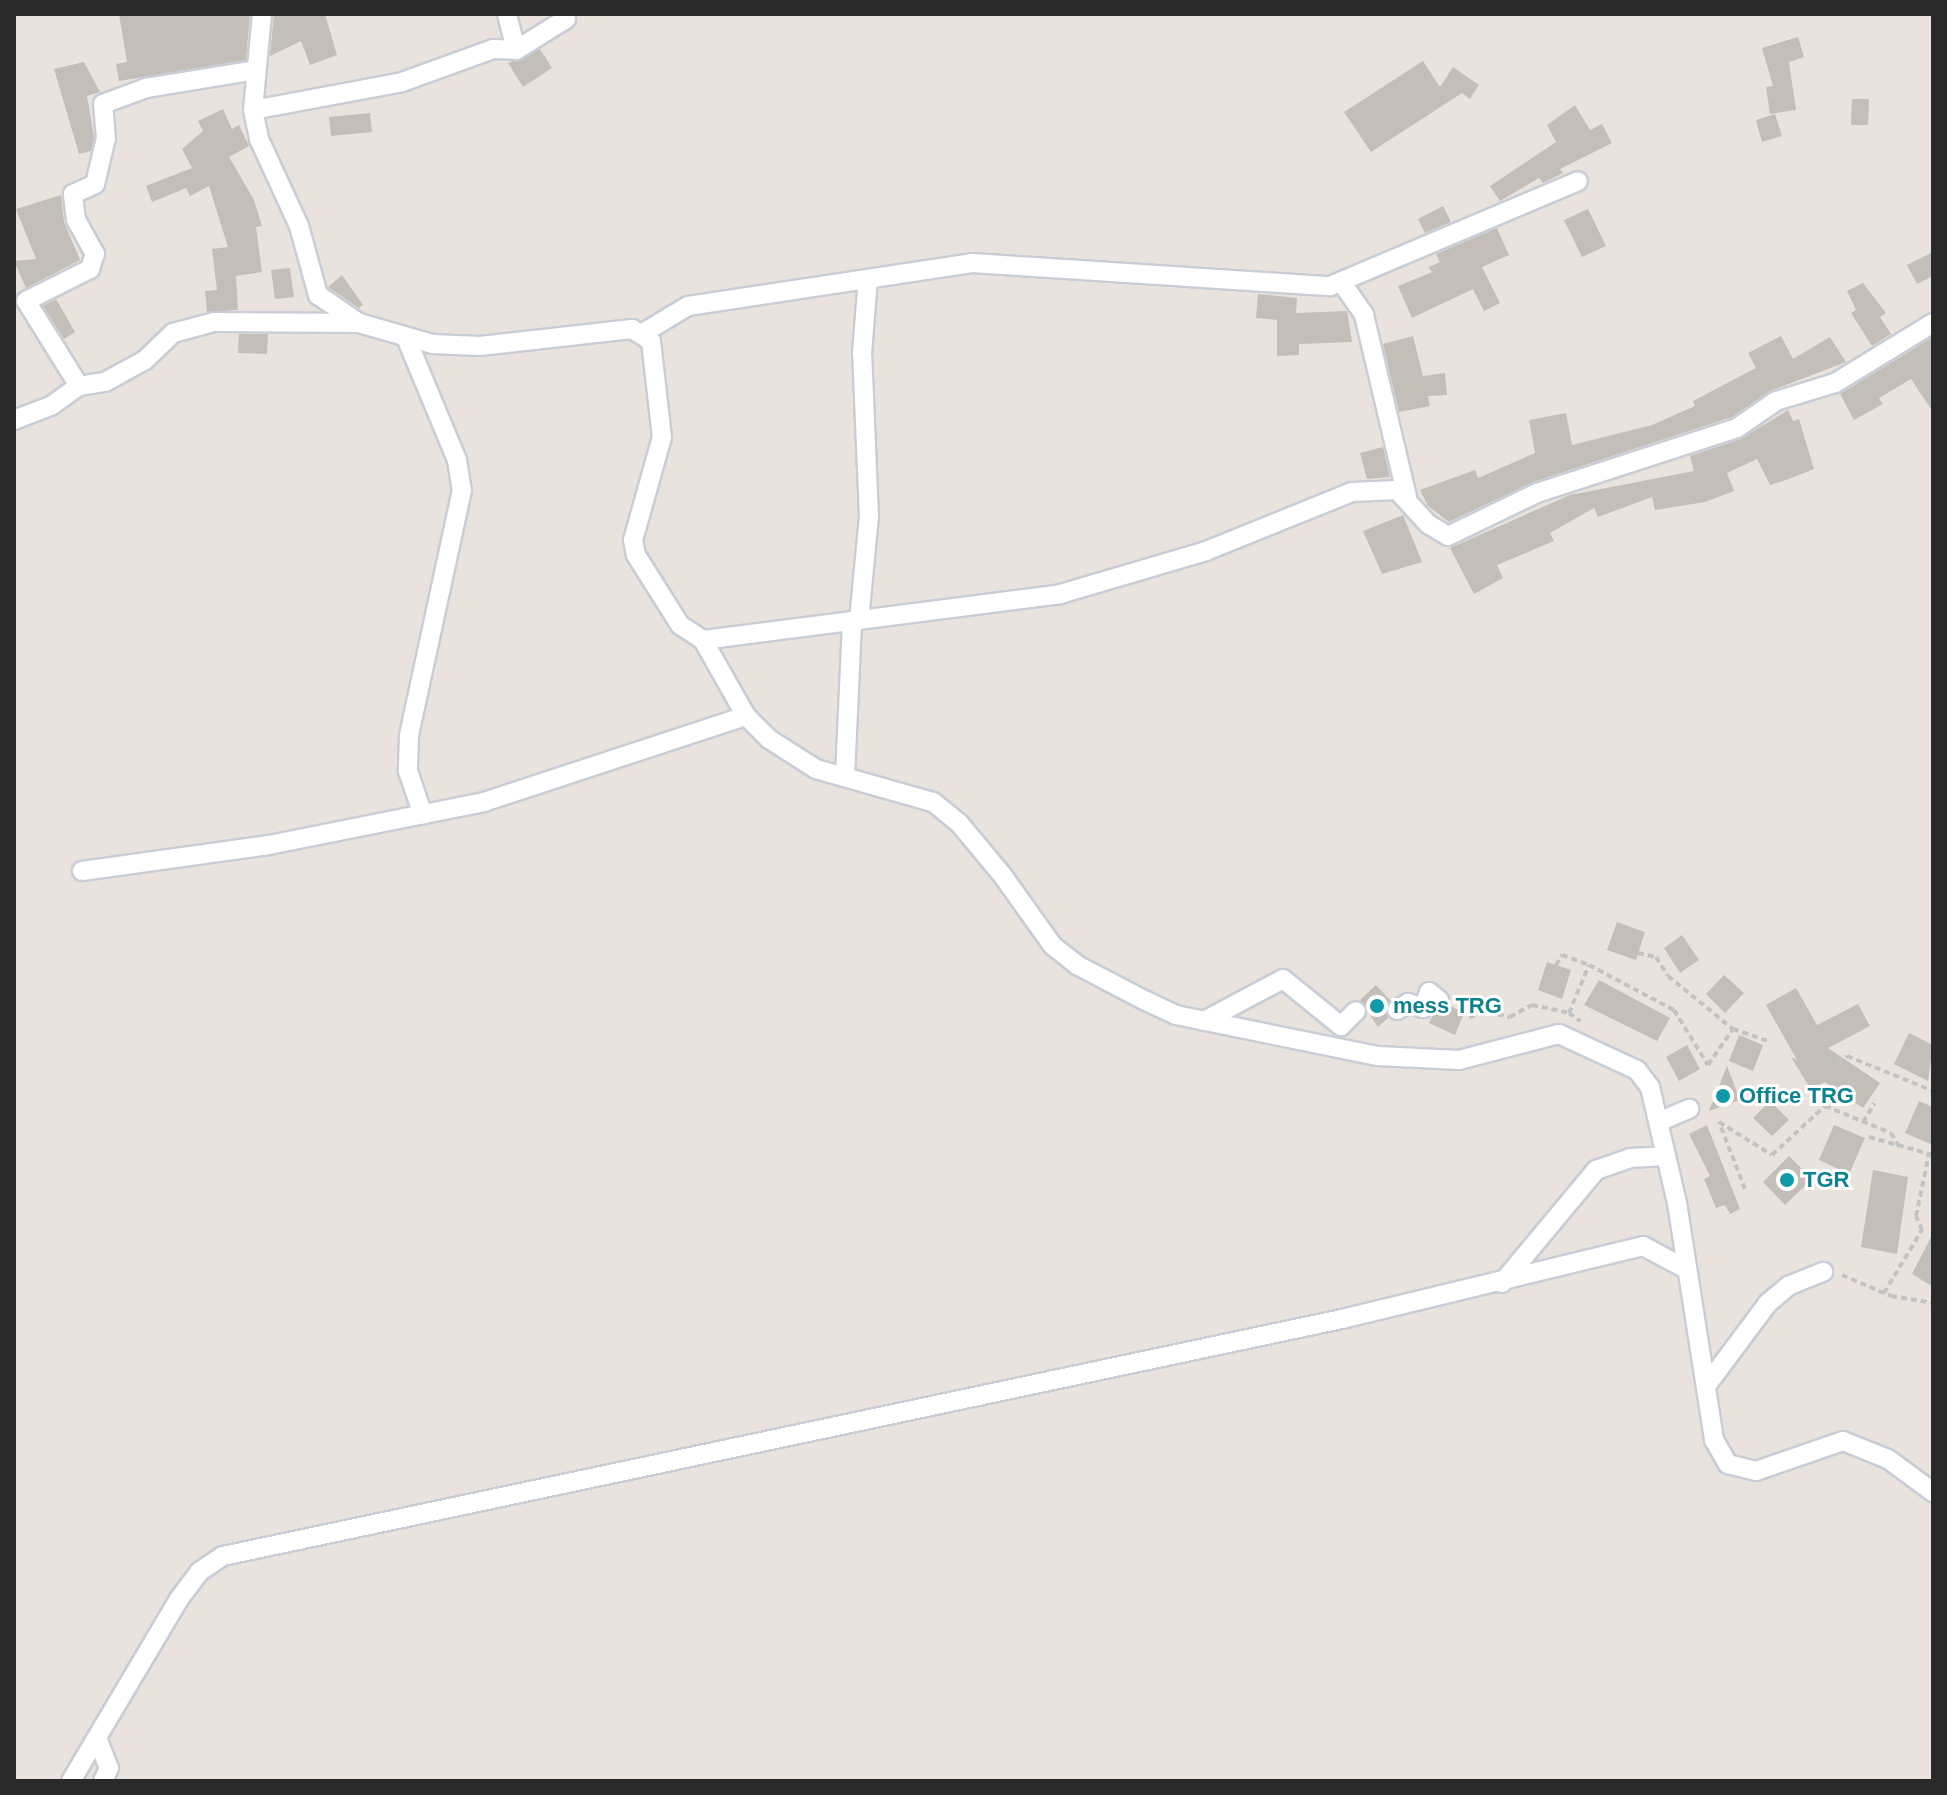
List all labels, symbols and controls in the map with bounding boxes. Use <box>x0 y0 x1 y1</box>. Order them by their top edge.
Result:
place label: mess TRG <box>1393 993 1502 1019</box>
marker: mess TRG <box>1368 997 1386 1015</box>
place label: Office TRG <box>1739 1083 1854 1109</box>
marker: Office TRG <box>1714 1087 1732 1105</box>
place label: TGR <box>1803 1167 1849 1193</box>
marker: TGR <box>1778 1171 1796 1189</box>

